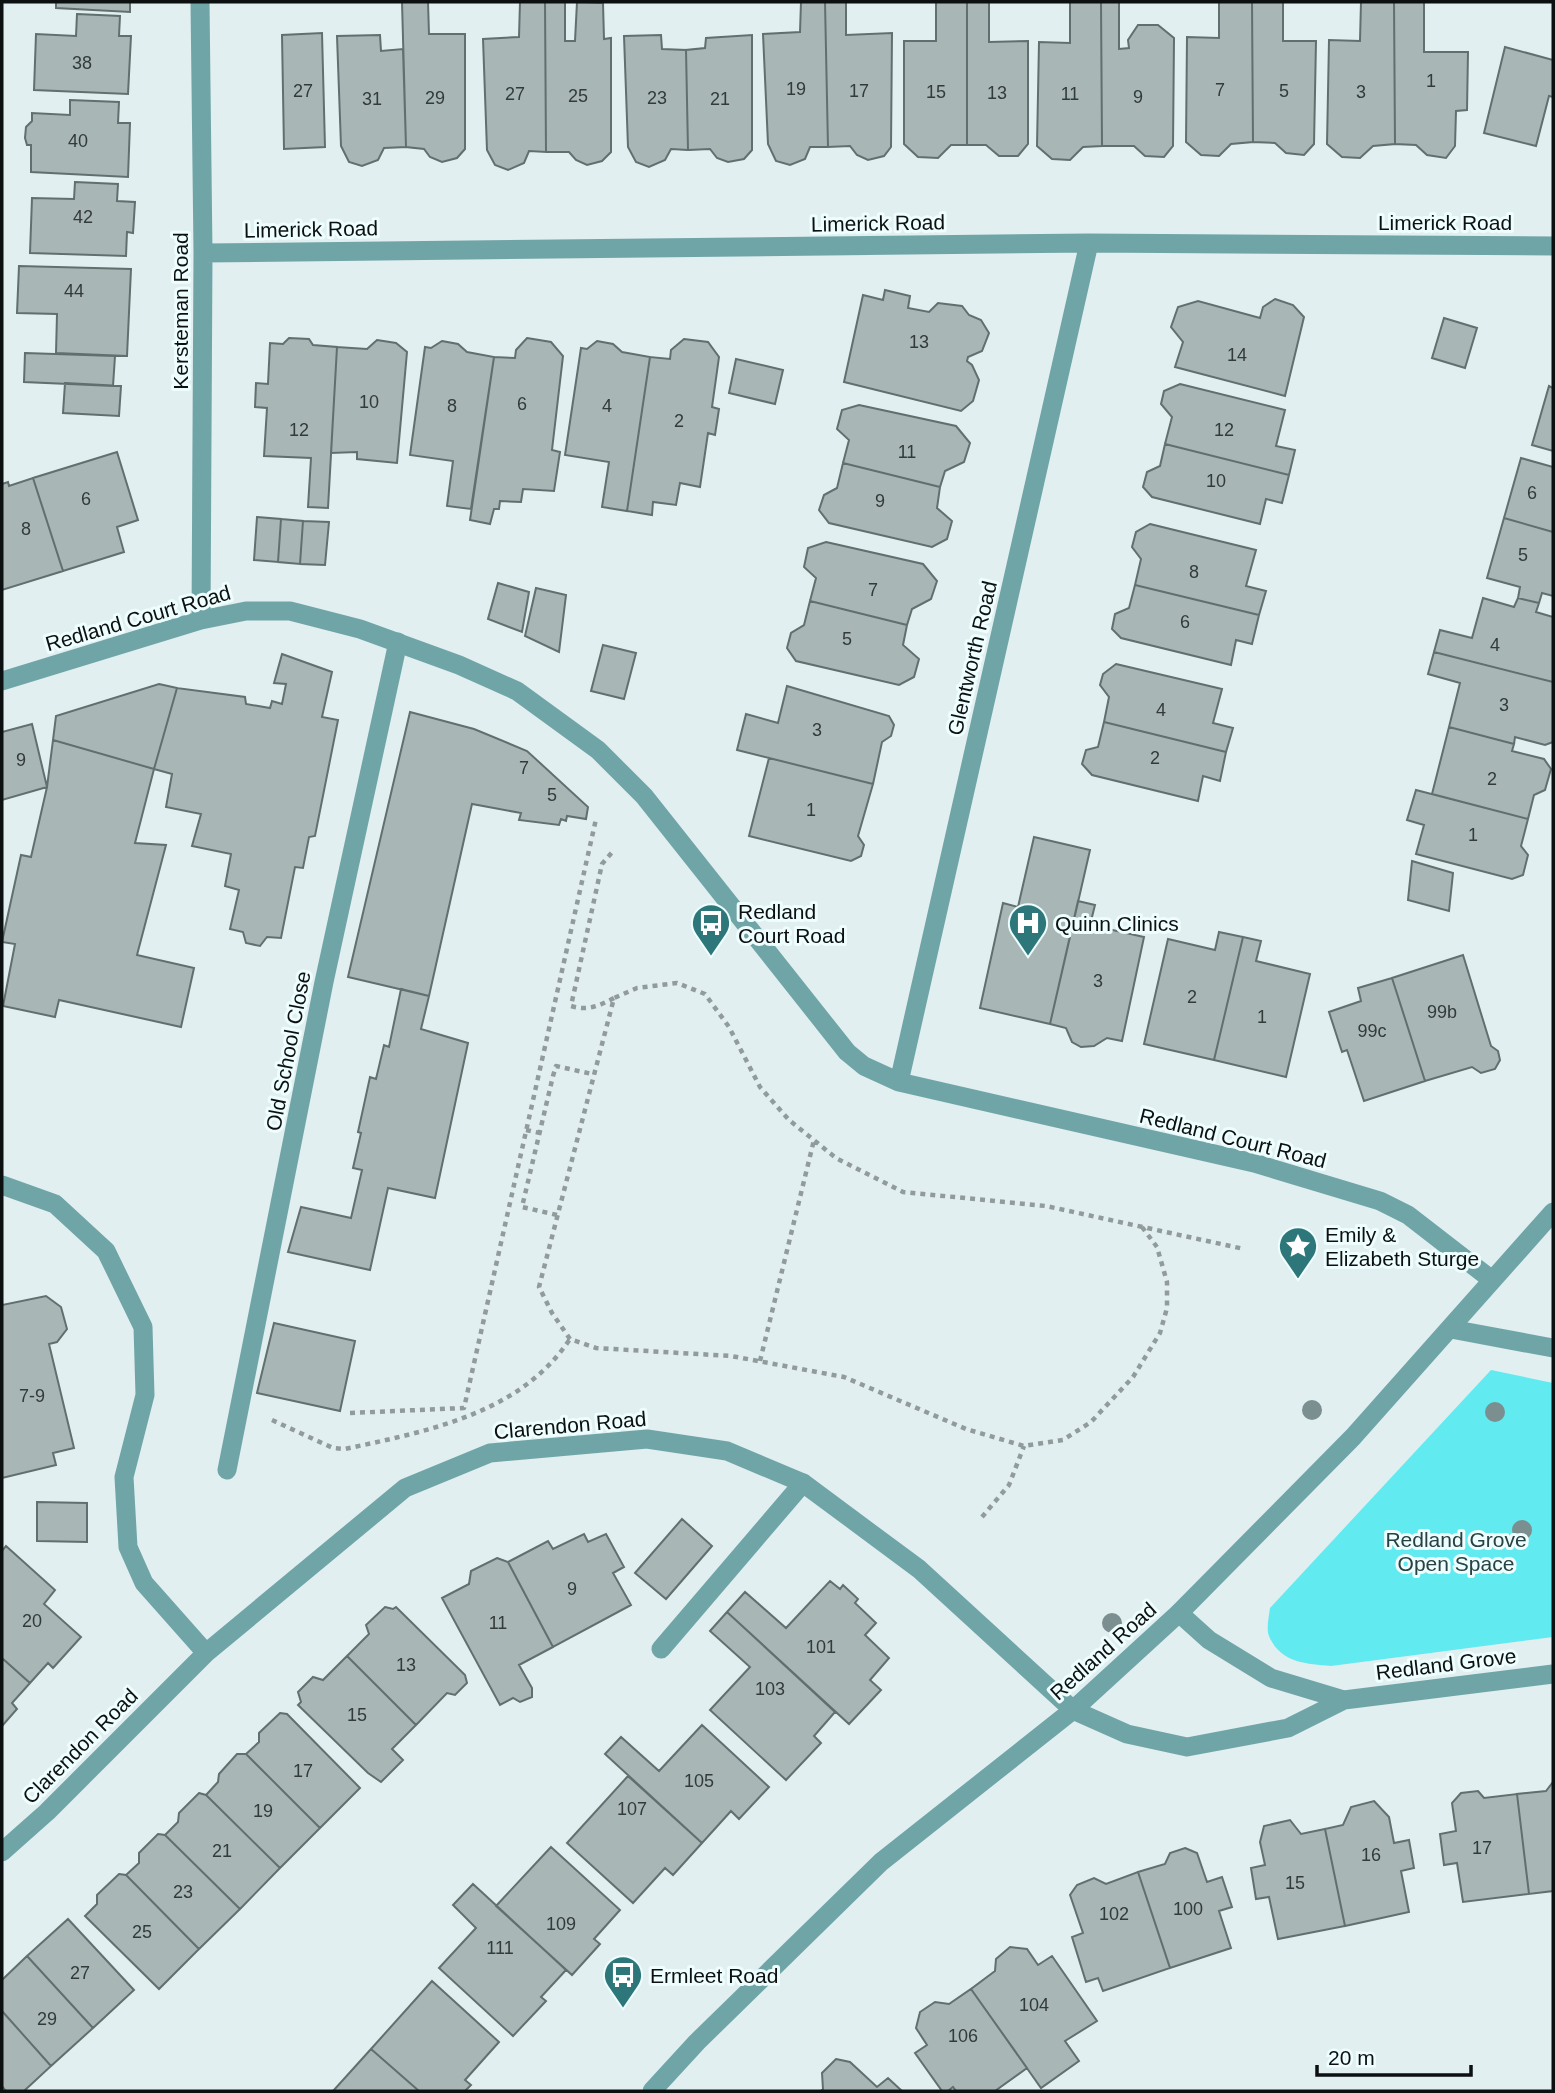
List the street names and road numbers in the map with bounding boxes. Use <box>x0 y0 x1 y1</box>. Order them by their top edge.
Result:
street label: Limerick Road <box>811 210 945 236</box>
street label: Limerick Road <box>1378 211 1512 234</box>
street label: Limerick Road <box>244 216 378 242</box>
street label: Kersteman Road <box>169 232 192 390</box>
street label: Glentworth Road <box>943 579 1001 737</box>
street label: Redland Court Road <box>43 581 233 655</box>
street label: Old School Close <box>261 969 315 1133</box>
street label: Redland Court Road <box>1137 1104 1329 1172</box>
street label: Clarendon Road <box>493 1407 647 1443</box>
street label: Redland Road <box>1045 1598 1161 1704</box>
street label: Redland Grove <box>1374 1644 1518 1684</box>
street label: Clarendon Road <box>18 1684 142 1808</box>

